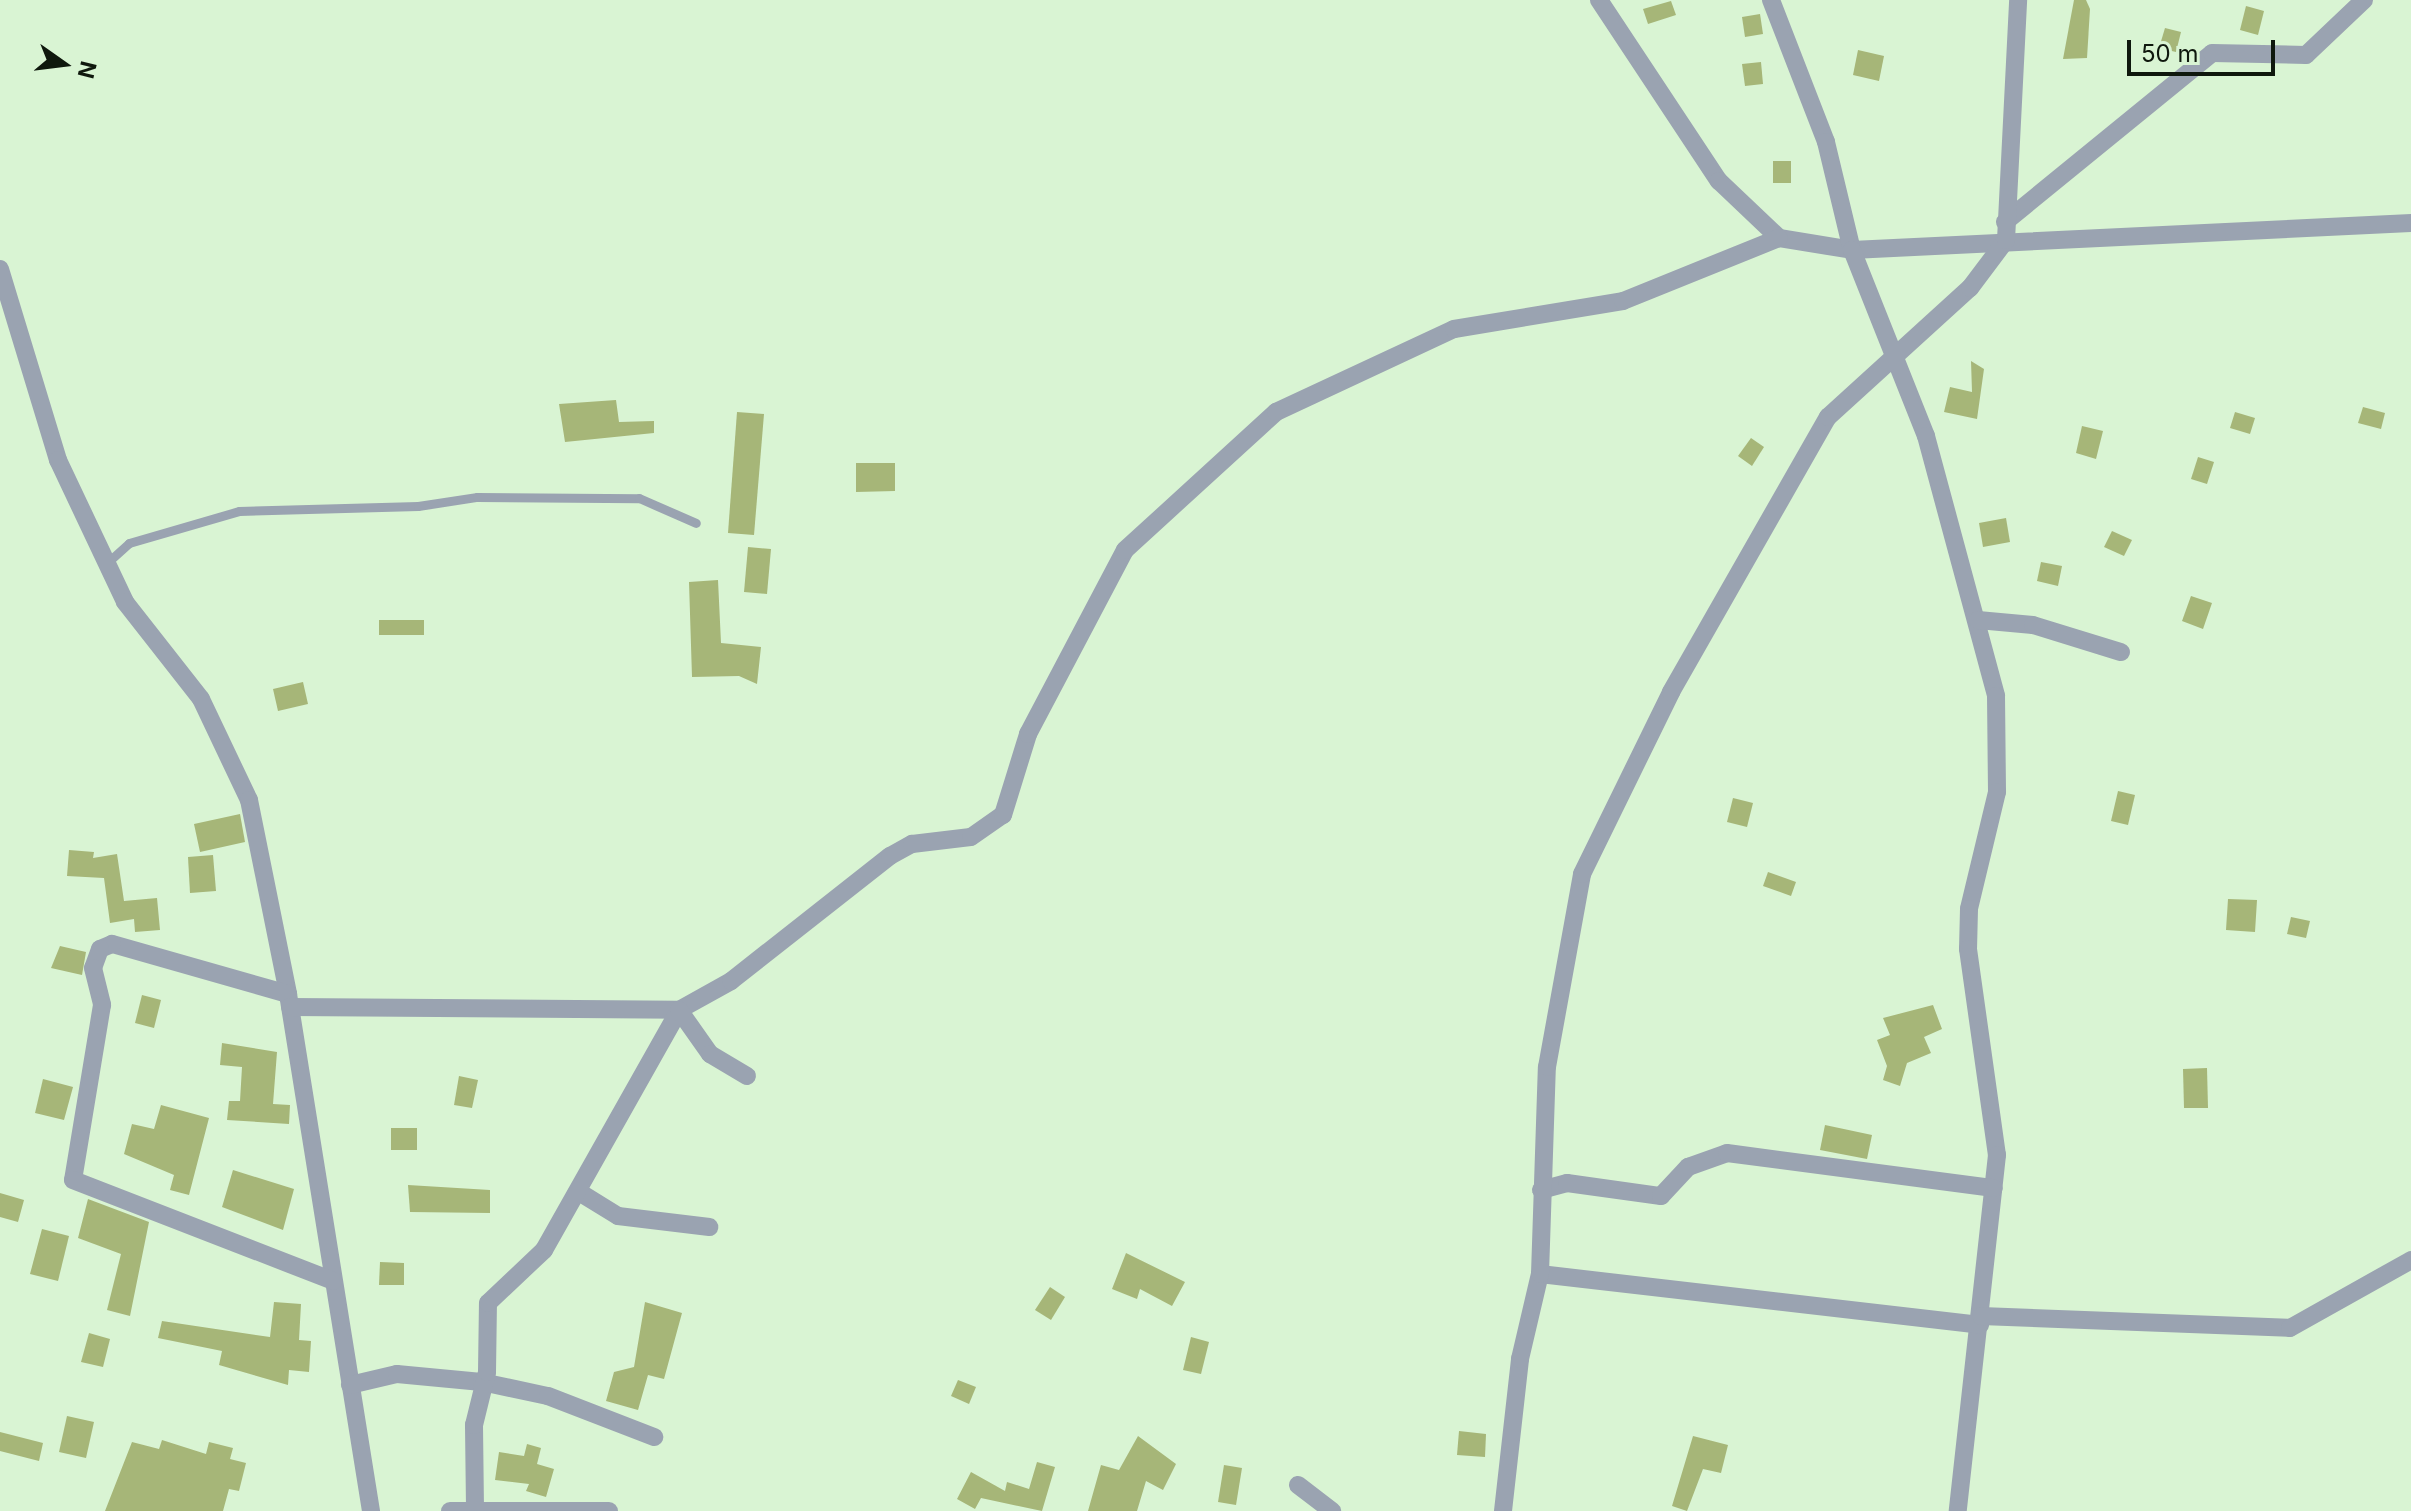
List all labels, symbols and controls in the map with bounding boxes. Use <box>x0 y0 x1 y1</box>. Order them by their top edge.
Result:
north arrow <box>24 24 104 104</box>
scale bar <box>2131 24 2279 74</box>
text: 50 m <box>2141 39 2199 68</box>
text: N <box>73 59 102 81</box>

